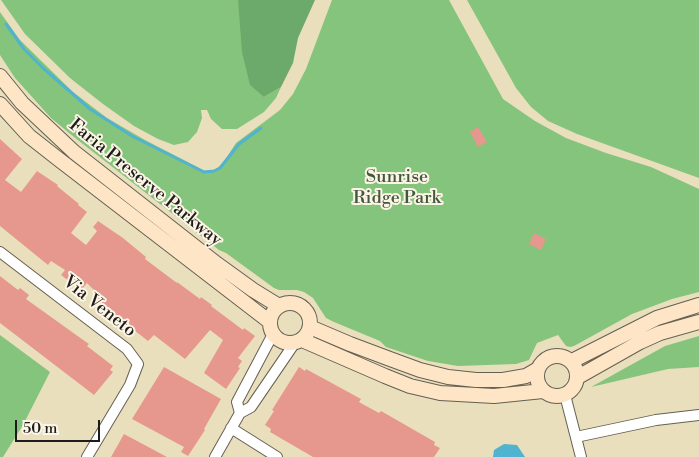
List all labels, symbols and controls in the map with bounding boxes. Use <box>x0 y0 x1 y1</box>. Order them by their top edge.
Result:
street label: Faria Preserve Parkway <box>64 115 226 251</box>
park label: Sunrise Ridge Park <box>353 167 441 210</box>
street label: Via Veneto <box>58 272 140 342</box>
scale bar <box>18 410 102 442</box>
text: 50 m <box>23 419 57 438</box>

